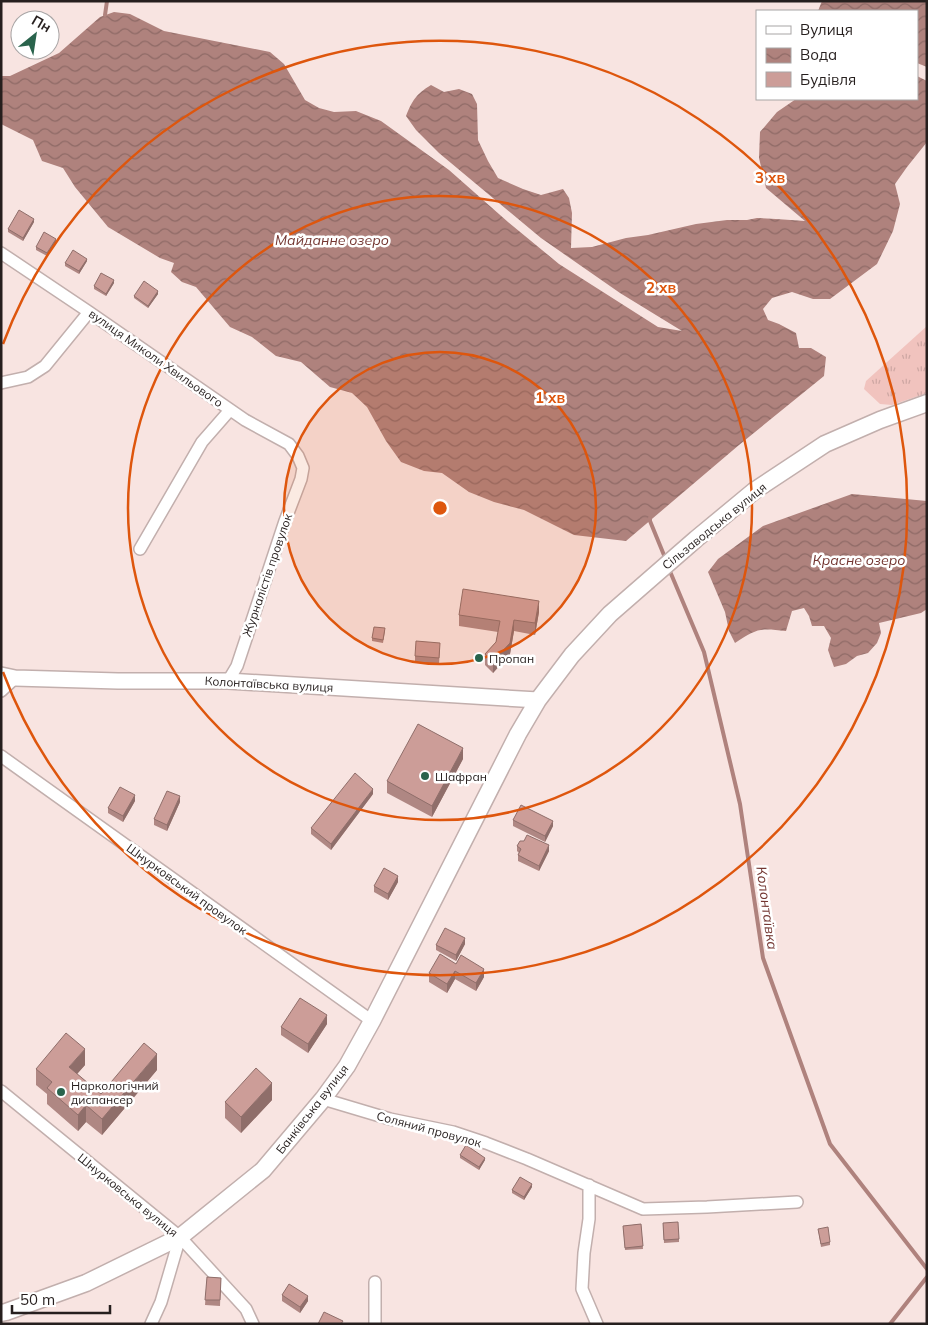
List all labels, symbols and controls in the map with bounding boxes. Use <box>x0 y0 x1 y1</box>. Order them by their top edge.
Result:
north arrow <box>10 10 60 60</box>
legend <box>756 10 918 100</box>
text: Пн <box>29 11 54 36</box>
text: Вулиця <box>800 20 853 39</box>
text: Вода <box>800 45 837 64</box>
text: Будівля <box>800 70 856 89</box>
text: 3 хв <box>755 168 785 187</box>
water label: Майданне озеро <box>275 231 389 249</box>
text: 2 хв <box>646 278 676 297</box>
street label: вулиця Миколи Хвильового <box>86 306 226 410</box>
text: 1 хв <box>535 388 565 407</box>
street label: Сільзаводська вулиця <box>659 479 769 573</box>
centre of rings <box>431 499 449 517</box>
street label: Журналістів провулок <box>239 511 295 638</box>
water label: Красне озеро <box>813 551 905 569</box>
place label: Пропан <box>489 651 534 666</box>
marker: Пропан <box>473 652 485 664</box>
street label: Колонтаївська вулиця <box>204 673 334 695</box>
place label: Шафран <box>435 769 487 784</box>
marker: Шафран <box>419 770 431 782</box>
street label: Шнурковський провулок <box>124 840 251 938</box>
water label: Колонтаївка <box>752 865 782 951</box>
street label: Банківська вулиця <box>272 1061 352 1157</box>
place label: Наркологічний диспансер <box>71 1078 159 1107</box>
marker: Наркологічний диспансер <box>55 1086 67 1098</box>
street label: Соляний провулок <box>375 1108 484 1150</box>
street label: Шнурковська вулиця <box>75 1150 181 1240</box>
scale bar <box>12 1282 110 1314</box>
text: 50 m <box>20 1290 55 1309</box>

